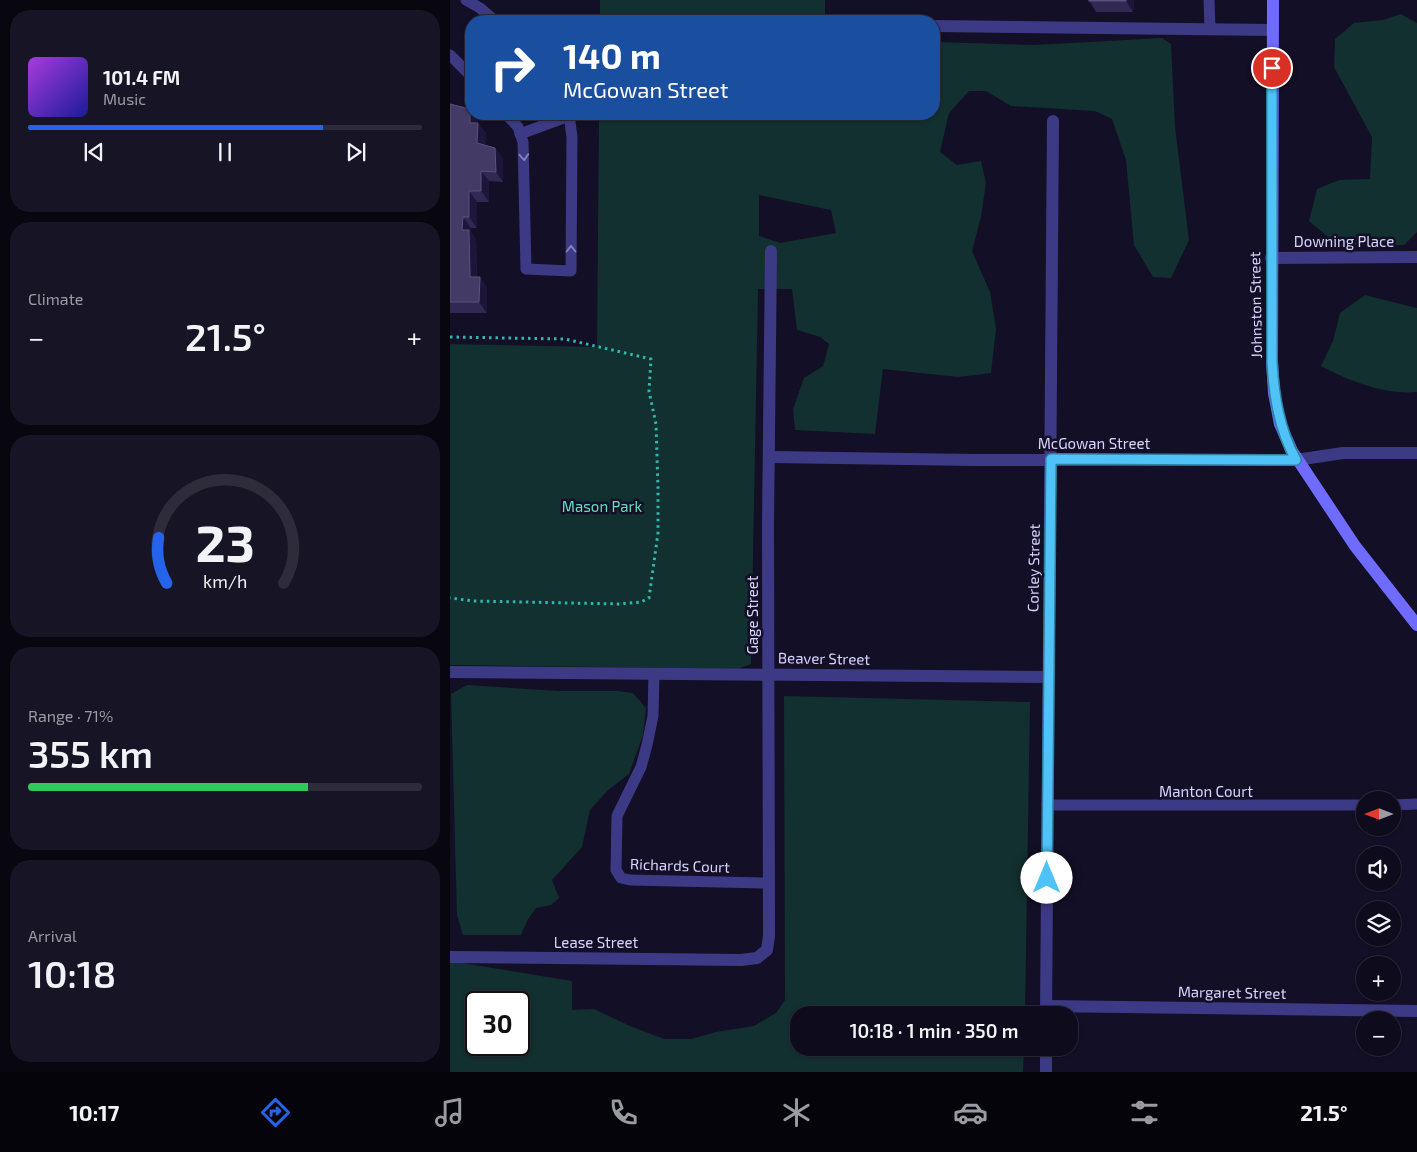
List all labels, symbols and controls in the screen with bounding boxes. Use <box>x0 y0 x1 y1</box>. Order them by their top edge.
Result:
text: 140 m <box>563 34 661 76</box>
icon: right <box>480 35 545 100</box>
pin <box>1251 47 1293 89</box>
icon: arrive <box>1258 54 1286 82</box>
text: 101.4 FM <box>103 66 180 89</box>
text: McGowan Street <box>563 76 728 102</box>
text: Music <box>103 89 146 108</box>
icon: previous <box>80 138 108 166</box>
icon: pause <box>211 138 239 166</box>
icon: next <box>342 138 370 166</box>
one-way arrow <box>519 153 530 161</box>
street label: Downing Place <box>1294 232 1394 250</box>
one-way arrow <box>566 245 577 253</box>
street label: Johnston Street <box>1245 251 1265 358</box>
text: Climate <box>28 289 83 308</box>
text: 21.5° <box>185 313 266 359</box>
text: − <box>28 320 44 354</box>
text: + <box>407 320 422 354</box>
street label: McGowan Street <box>1038 434 1151 452</box>
park label: Mason Park <box>562 497 642 515</box>
text: 23 <box>195 510 255 572</box>
street label: Corley Street <box>1023 523 1043 612</box>
text: km/h <box>203 570 247 592</box>
street label: Gage Street <box>743 575 761 655</box>
street label: Beaver Street <box>778 648 871 668</box>
text: Range · 71% <box>28 706 113 725</box>
text: 355 km <box>28 730 153 776</box>
street label: Manton Court <box>1159 782 1253 800</box>
north arrow <box>1356 791 1401 836</box>
map controls <box>1356 791 1401 1056</box>
button: sound <box>1356 846 1401 891</box>
position arrow <box>1020 851 1072 903</box>
street label: Richards Court <box>630 854 731 876</box>
button: layers <box>1356 901 1401 946</box>
text: Arrival <box>28 926 77 945</box>
street label: Lease Street <box>554 933 639 951</box>
text: 10:18 <box>28 950 116 996</box>
button: + <box>1356 956 1401 1001</box>
street label: Margaret Street <box>1178 982 1287 1002</box>
speed limit sign: 30 <box>465 991 530 1056</box>
button: − <box>1356 1011 1401 1056</box>
text: 10:18 · 1 min · 350 m <box>850 1019 1018 1042</box>
icon: directions <box>258 1095 293 1130</box>
icon: music <box>432 1095 467 1130</box>
icon: phone <box>606 1095 641 1130</box>
icon: climate <box>779 1095 814 1130</box>
icon: car <box>953 1095 988 1130</box>
icon: filters <box>1127 1095 1162 1130</box>
text: 10:17 <box>69 1099 120 1125</box>
text: 21.5° <box>1300 1099 1348 1125</box>

